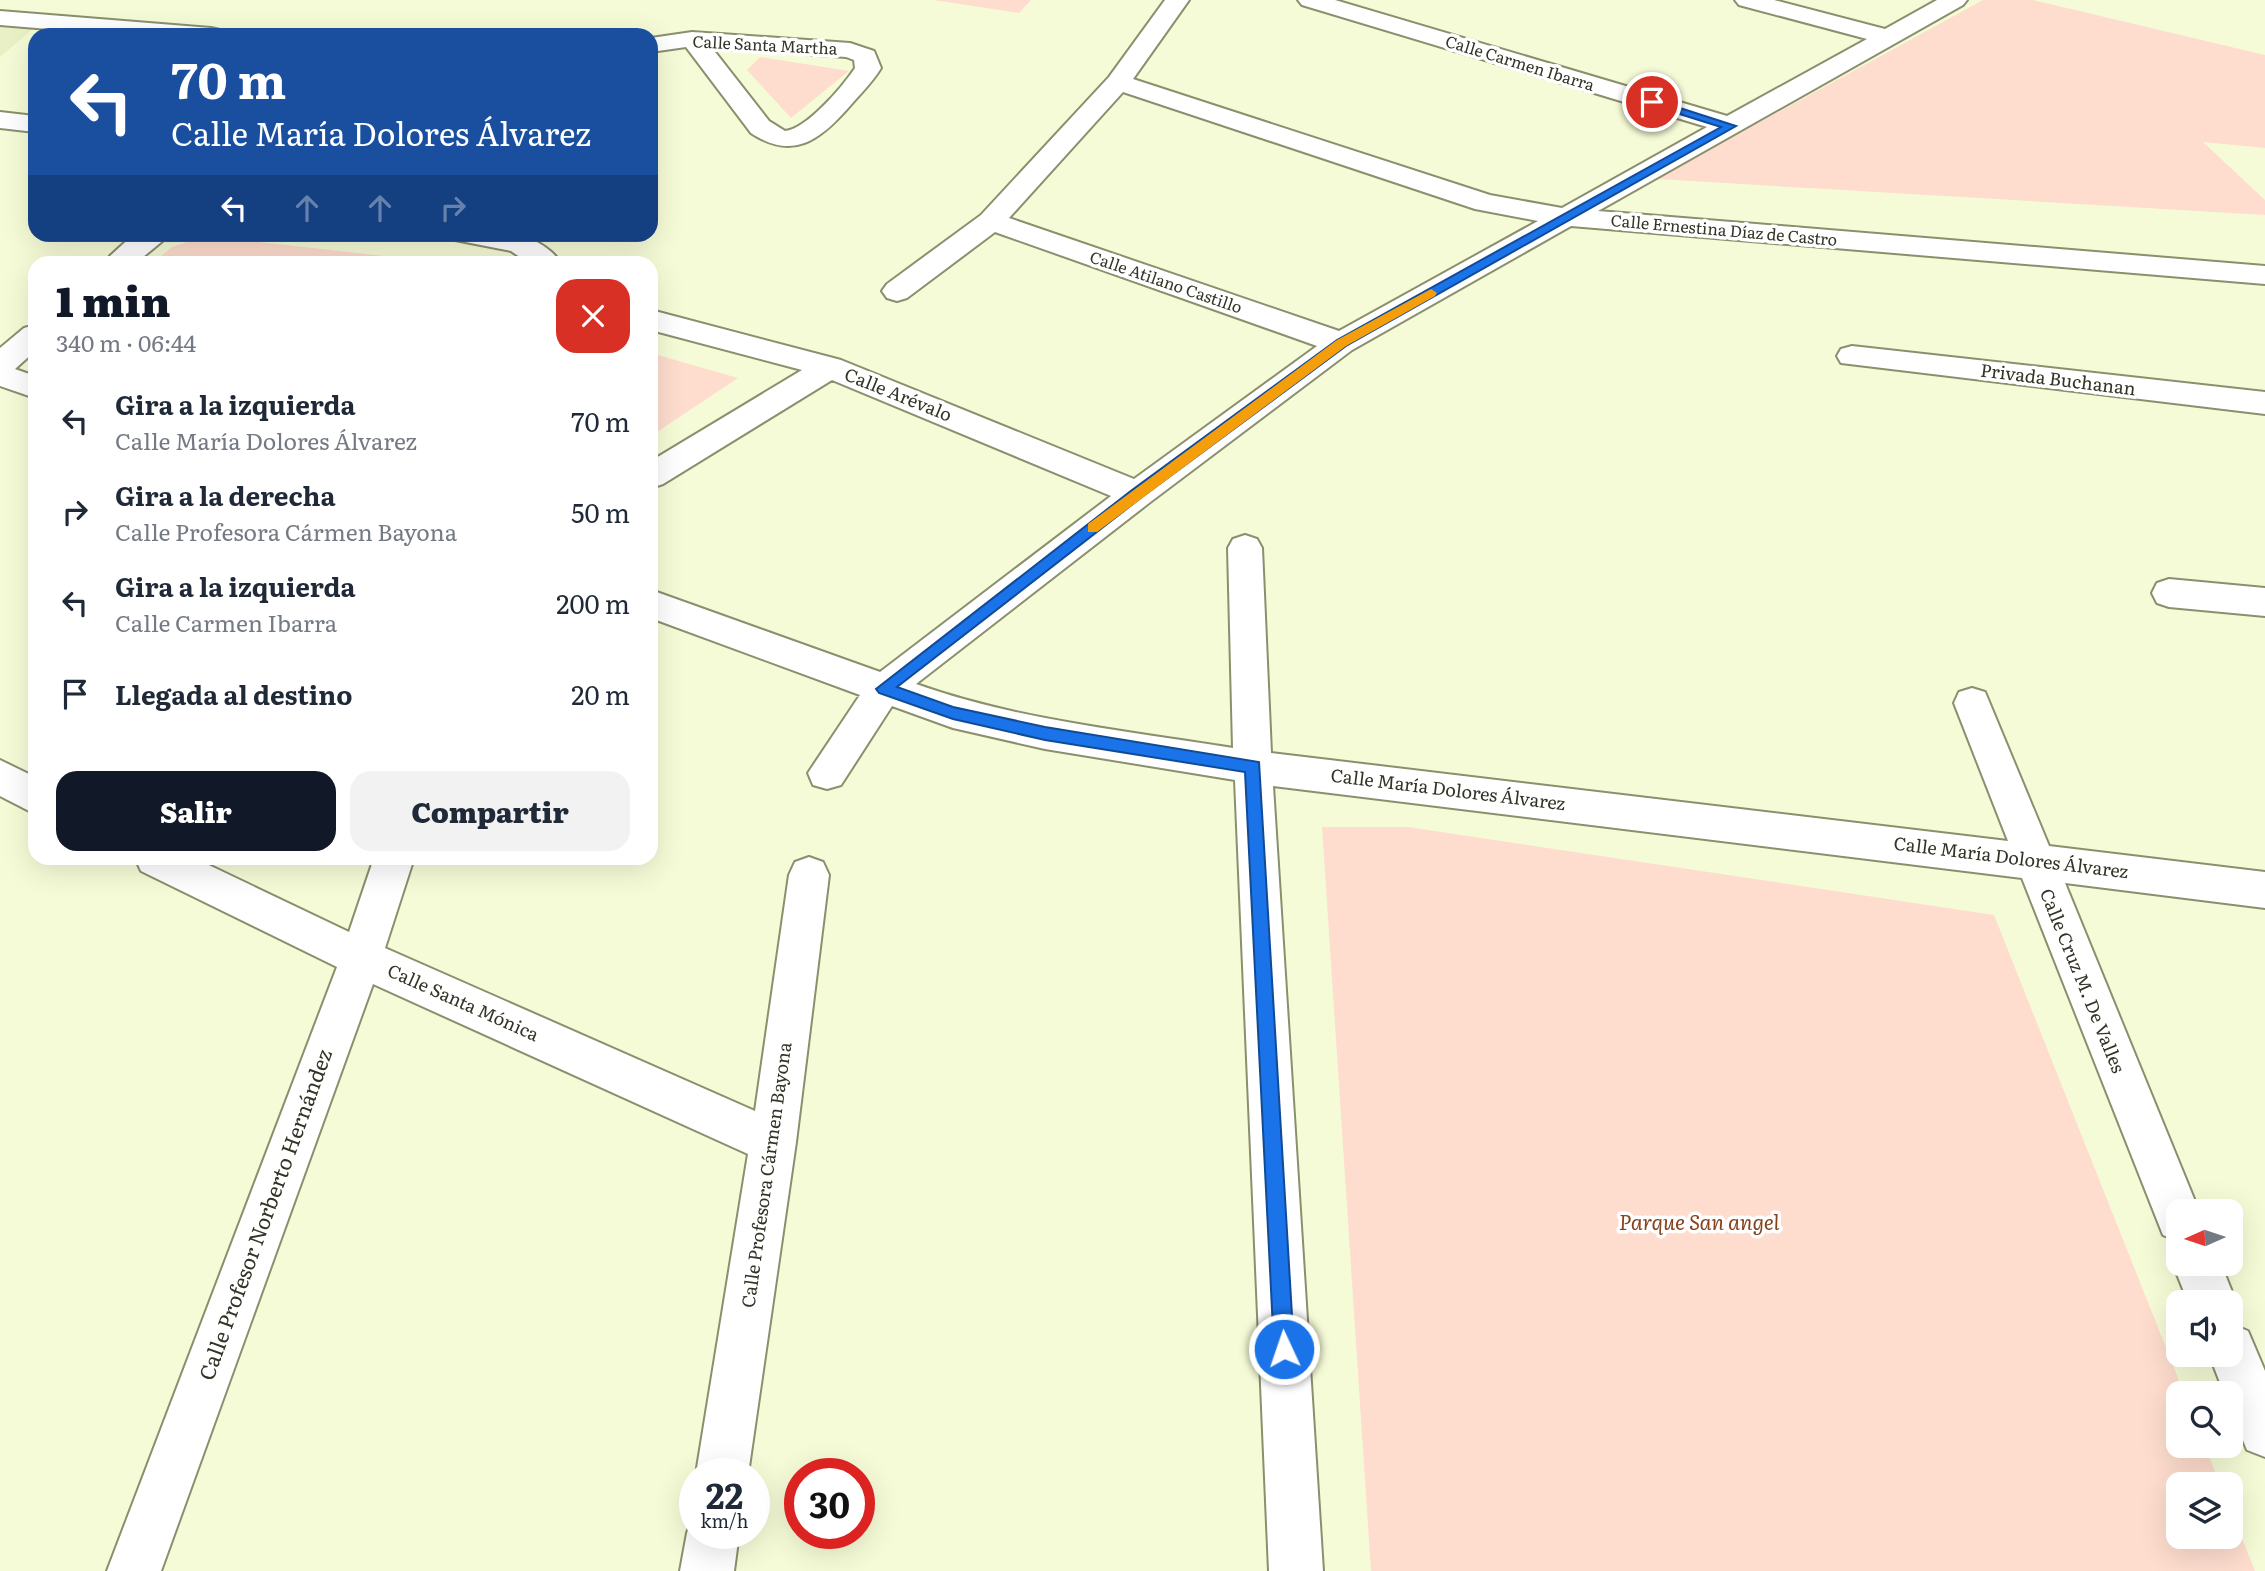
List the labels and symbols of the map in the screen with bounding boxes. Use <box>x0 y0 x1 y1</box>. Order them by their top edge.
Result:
street label: Calle Santa Martha <box>692 28 839 60</box>
street label: Calle Carmen Ibarra <box>1443 28 1598 96</box>
pin <box>1622 72 1682 132</box>
street label: Calle Ernestina Díaz de Castro <box>1610 207 1838 251</box>
street label: Calle Atilano Castillo <box>1087 244 1246 318</box>
street label: Privada Buchanan <box>1979 356 2137 401</box>
street label: Calle Arévalo <box>841 360 956 427</box>
street label: Calle María Dolores Álvarez <box>1329 761 1567 816</box>
street label: Calle María Dolores Álvarez <box>1892 829 2130 884</box>
street label: Calle Cruz M. De Valles <box>2034 884 2133 1077</box>
street label: Calle Santa Mónica <box>383 956 544 1047</box>
street label: Calle Profesora Cármen Bayona <box>734 1040 798 1309</box>
street label: Calle Profesor Norberto Hernández <box>189 1044 338 1384</box>
north arrow <box>2166 1199 2244 1276</box>
park label: Parque San angel <box>1619 1205 1779 1236</box>
position arrow <box>1247 1312 1321 1386</box>
speed limit sign: 30 <box>784 1458 875 1549</box>

